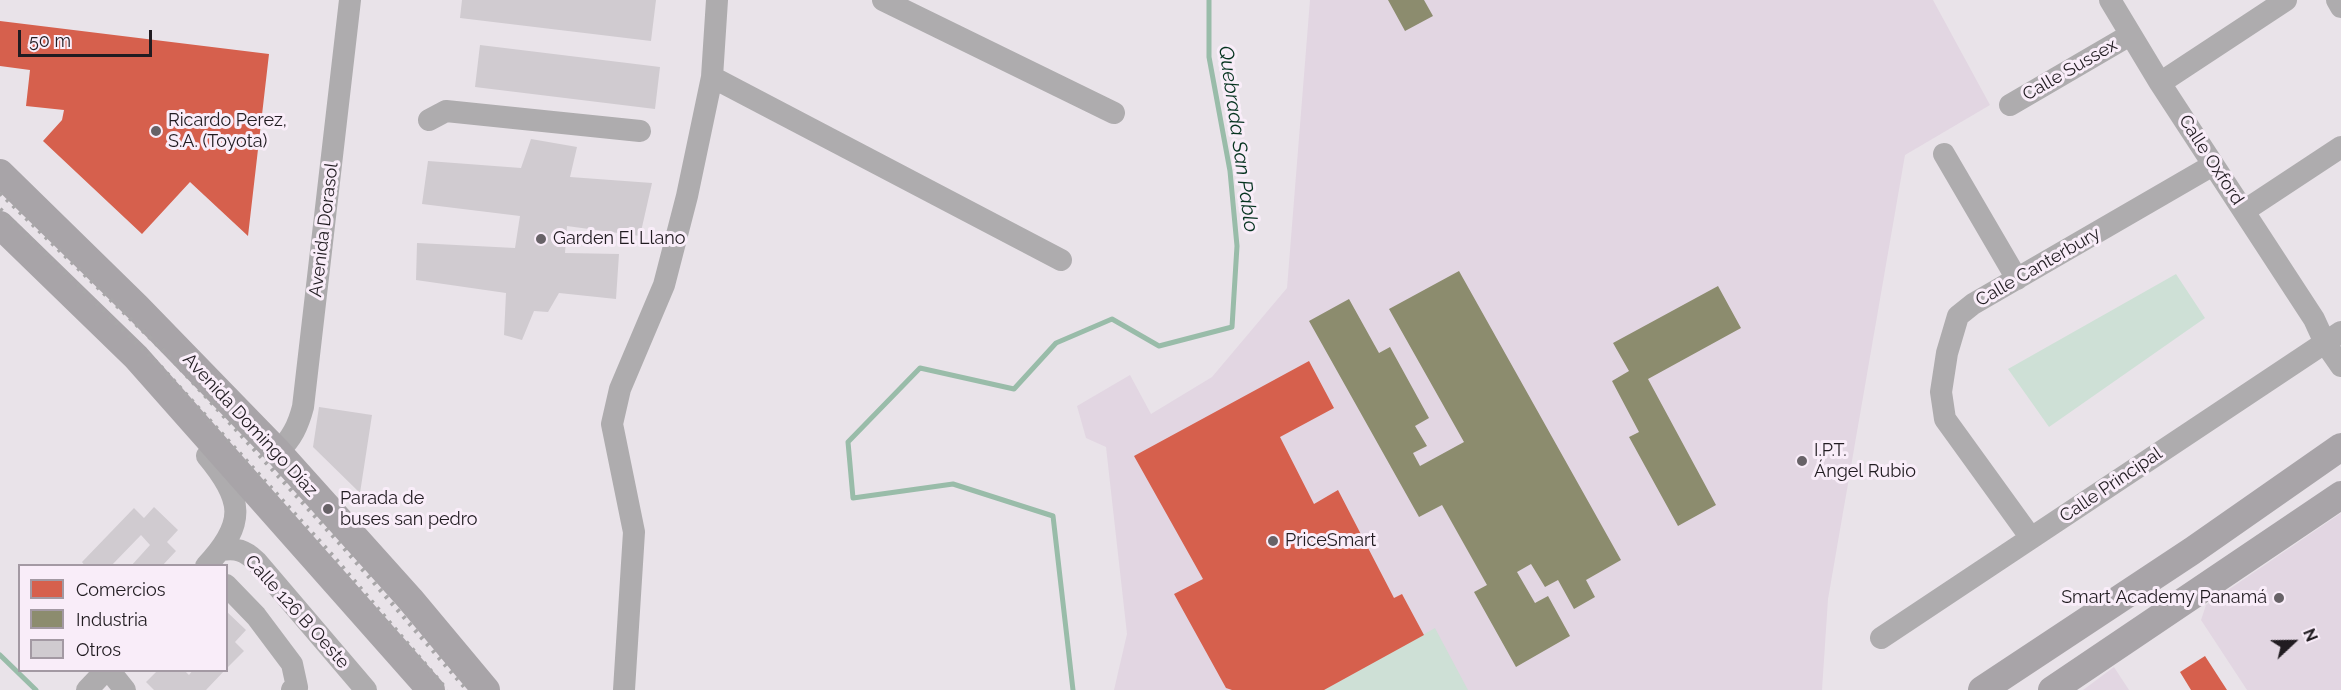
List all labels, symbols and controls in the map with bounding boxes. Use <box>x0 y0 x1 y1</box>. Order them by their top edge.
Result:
scale bar <box>21 18 154 56</box>
text: 50 m <box>29 30 71 51</box>
street label: Calle Sussex <box>2019 34 2121 106</box>
water label: Quebrada San Pablo <box>1213 44 1263 234</box>
place label: Ricardo Perez, S.A. (Toyota) <box>168 110 287 152</box>
street label: Calle Oxford <box>2174 111 2248 209</box>
marker: Ricardo Perez, S.A. (Toyota) <box>149 124 163 138</box>
street label: Avenida Dorasol <box>305 161 343 299</box>
street label: Calle Canterbury <box>1972 223 2104 311</box>
place label: Garden El Llano <box>553 228 685 250</box>
marker: Garden El Llano <box>534 232 548 246</box>
street label: Avenida Domingo Díaz <box>178 349 322 501</box>
place label: I.P.T. Ángel Rubio <box>1814 440 1916 482</box>
street label: Calle Principal <box>2056 443 2166 527</box>
marker: I.P.T. Ángel Rubio <box>1795 454 1809 468</box>
place label: Parada de buses san pedro <box>340 488 478 530</box>
marker: Parada de buses san pedro <box>321 502 335 516</box>
place label: PriceSmart <box>1285 530 1376 552</box>
marker: PriceSmart <box>1266 534 1280 548</box>
street label: Calle 126 B Oeste <box>240 551 354 673</box>
legend <box>18 564 228 672</box>
text: Comercios <box>76 579 165 600</box>
place label: Smart Academy Panamá <box>2061 587 2267 609</box>
marker: Smart Academy Panamá <box>2272 591 2286 605</box>
text: Industria <box>76 609 148 630</box>
north arrow <box>2263 612 2323 672</box>
text: N <box>2299 626 2321 644</box>
text: Otros <box>76 639 121 660</box>

